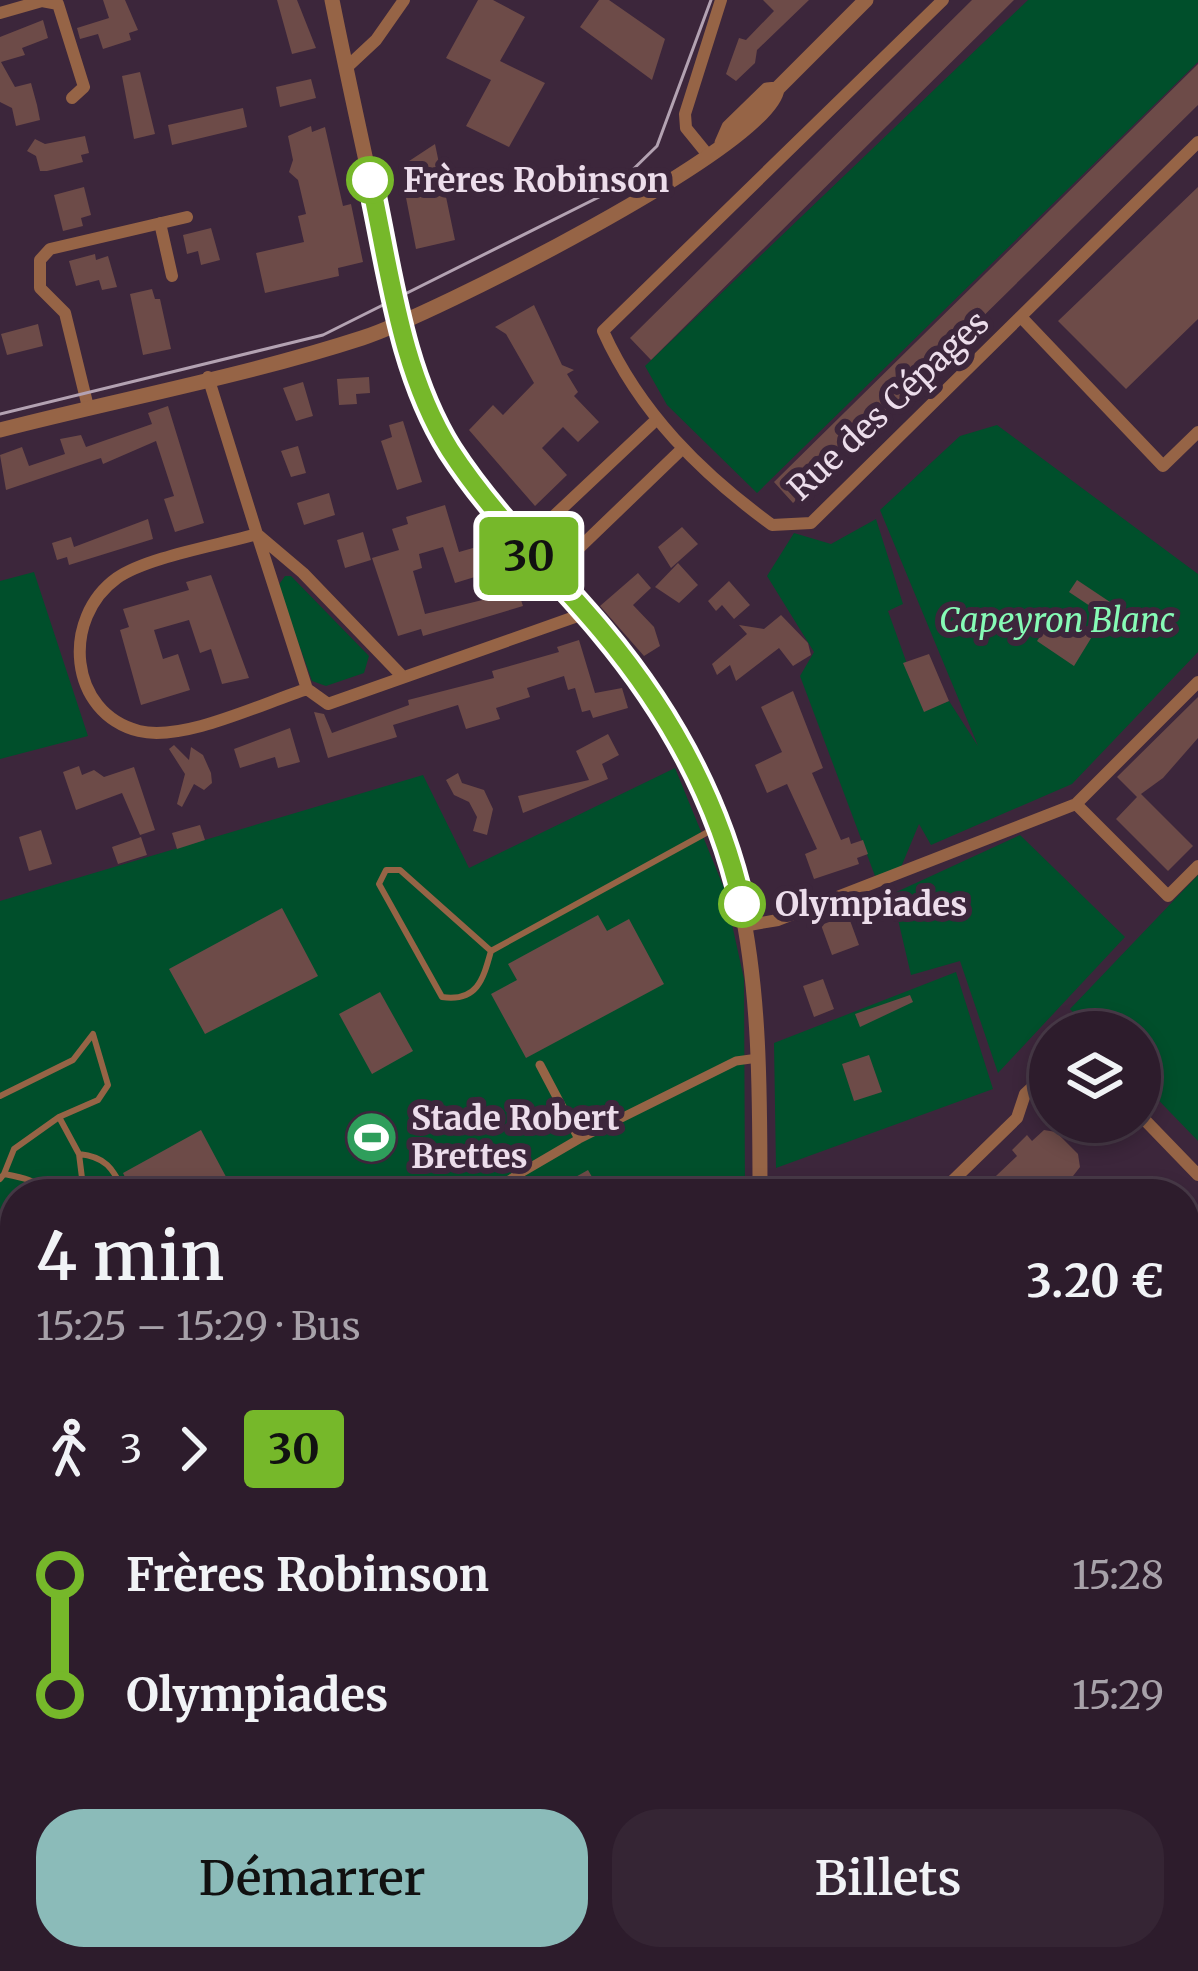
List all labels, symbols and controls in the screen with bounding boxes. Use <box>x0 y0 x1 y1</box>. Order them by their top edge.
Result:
marker: Frères Robinson <box>348 158 392 202</box>
place label: Frères Robinson <box>403 160 669 201</box>
street label: Rue des Cépages <box>779 302 997 509</box>
line badge: 30 <box>475 517 583 595</box>
text: 30 <box>503 530 555 582</box>
park label: Capeyron Blanc <box>939 600 1175 641</box>
marker: Olympiades <box>720 882 764 926</box>
place label: Olympiades <box>775 884 967 925</box>
map controls <box>1029 1011 1161 1143</box>
button: layers <box>1029 1011 1161 1143</box>
place label: Stade Robert Brettes <box>411 1098 619 1177</box>
sports icon: Stade Robert Brettes <box>344 1109 400 1165</box>
text: 4 min <box>36 1215 225 1298</box>
text: 3.20 € <box>1026 1253 1164 1309</box>
text: 15:25 – 15:29 · Bus <box>36 1302 361 1351</box>
icon: walk <box>36 1416 102 1482</box>
icon: forward <box>160 1416 226 1482</box>
text: 30 <box>268 1423 320 1475</box>
text: 3 <box>120 1425 142 1474</box>
text: Frères Robinson <box>126 1547 489 1603</box>
text: 15:28 <box>1072 1551 1164 1600</box>
text: Olympiades <box>126 1667 388 1723</box>
text: 15:29 <box>1072 1671 1164 1720</box>
button: Démarrer <box>36 1809 588 1947</box>
button: Billets <box>612 1809 1164 1947</box>

